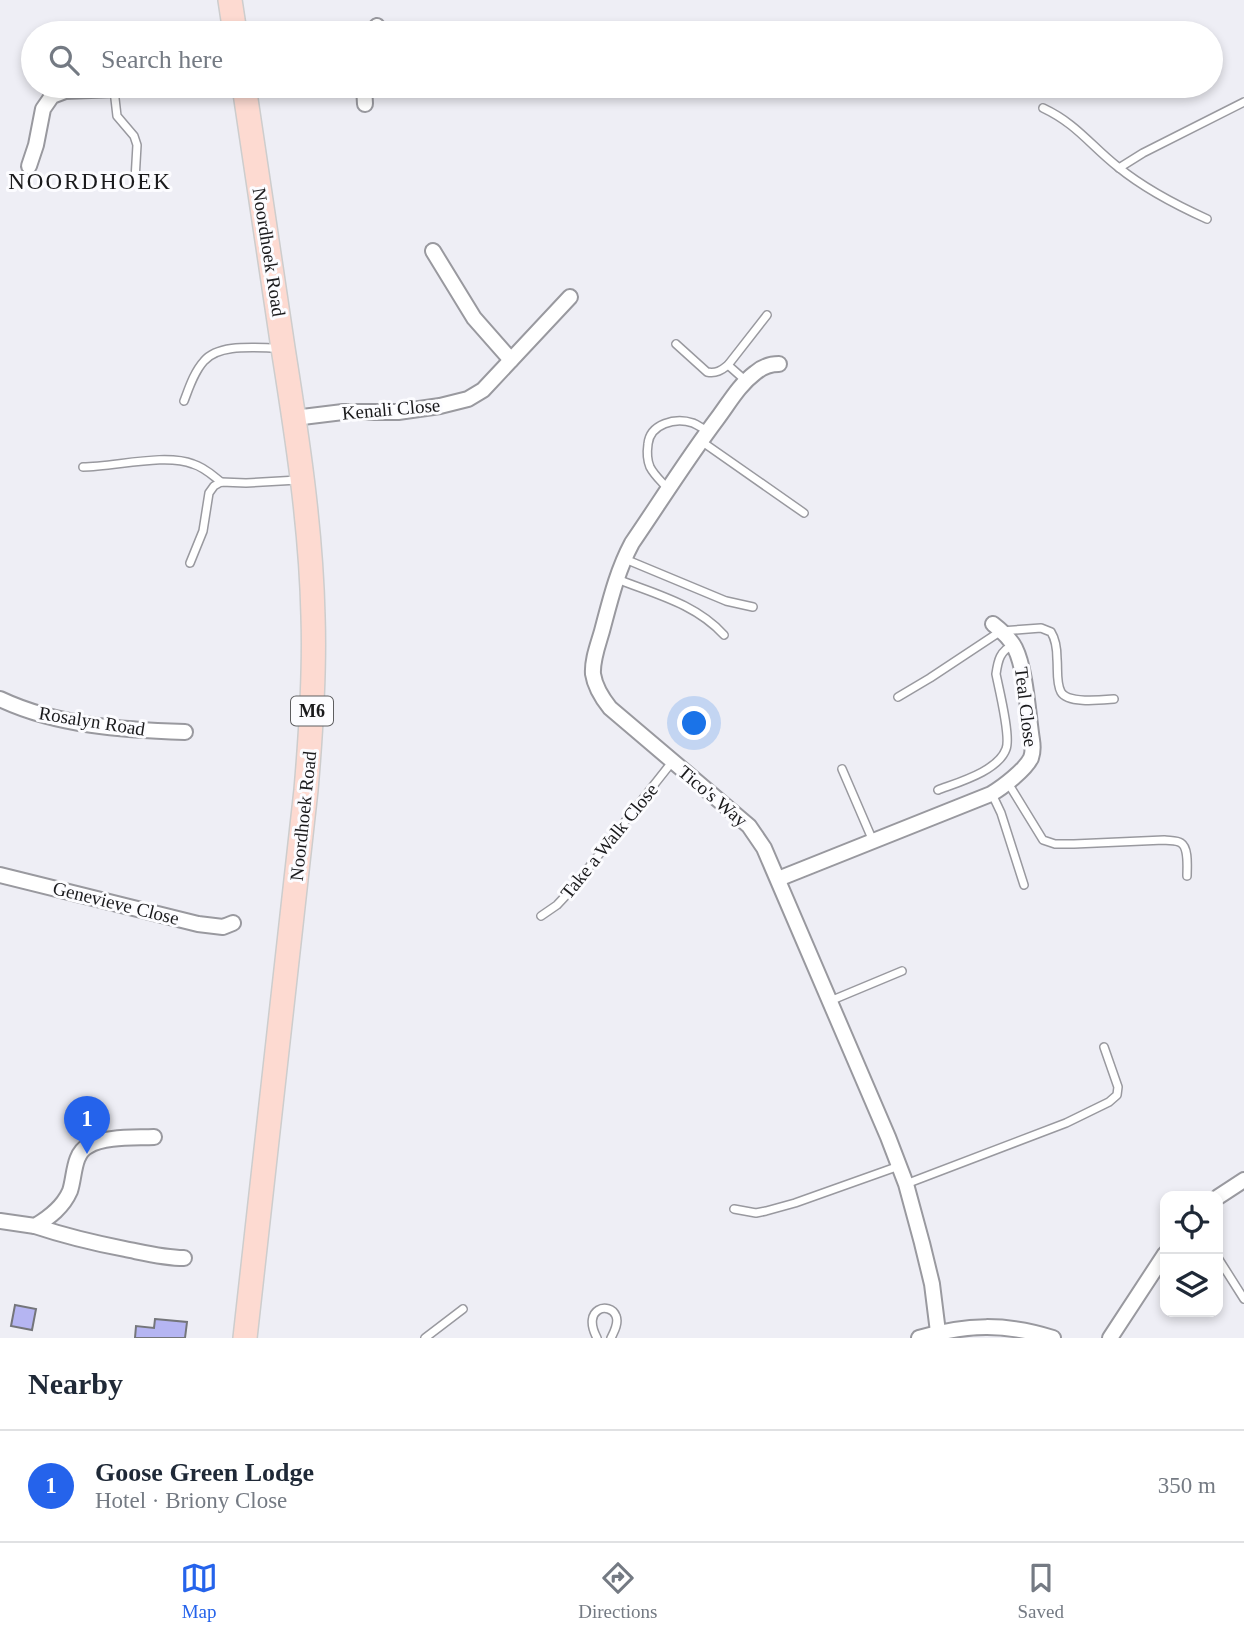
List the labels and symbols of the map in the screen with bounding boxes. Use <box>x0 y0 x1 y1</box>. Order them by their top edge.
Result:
district label: NOORDHOEK <box>8 169 172 194</box>
street label: Noordhoek Road <box>248 186 290 318</box>
street label: Kenali Close <box>341 394 441 424</box>
street label: Teal Close <box>1011 666 1041 748</box>
road number: M6 <box>291 696 333 726</box>
street label: Rosalyn Road <box>37 702 147 740</box>
your location <box>677 706 711 740</box>
street label: Noordhoek Road <box>286 750 320 882</box>
street label: Tico's Way <box>674 761 752 831</box>
street label: Take a Walk Close <box>556 779 662 903</box>
street label: Genevieve Close <box>51 877 181 929</box>
pin: 1 <box>64 1096 110 1154</box>

